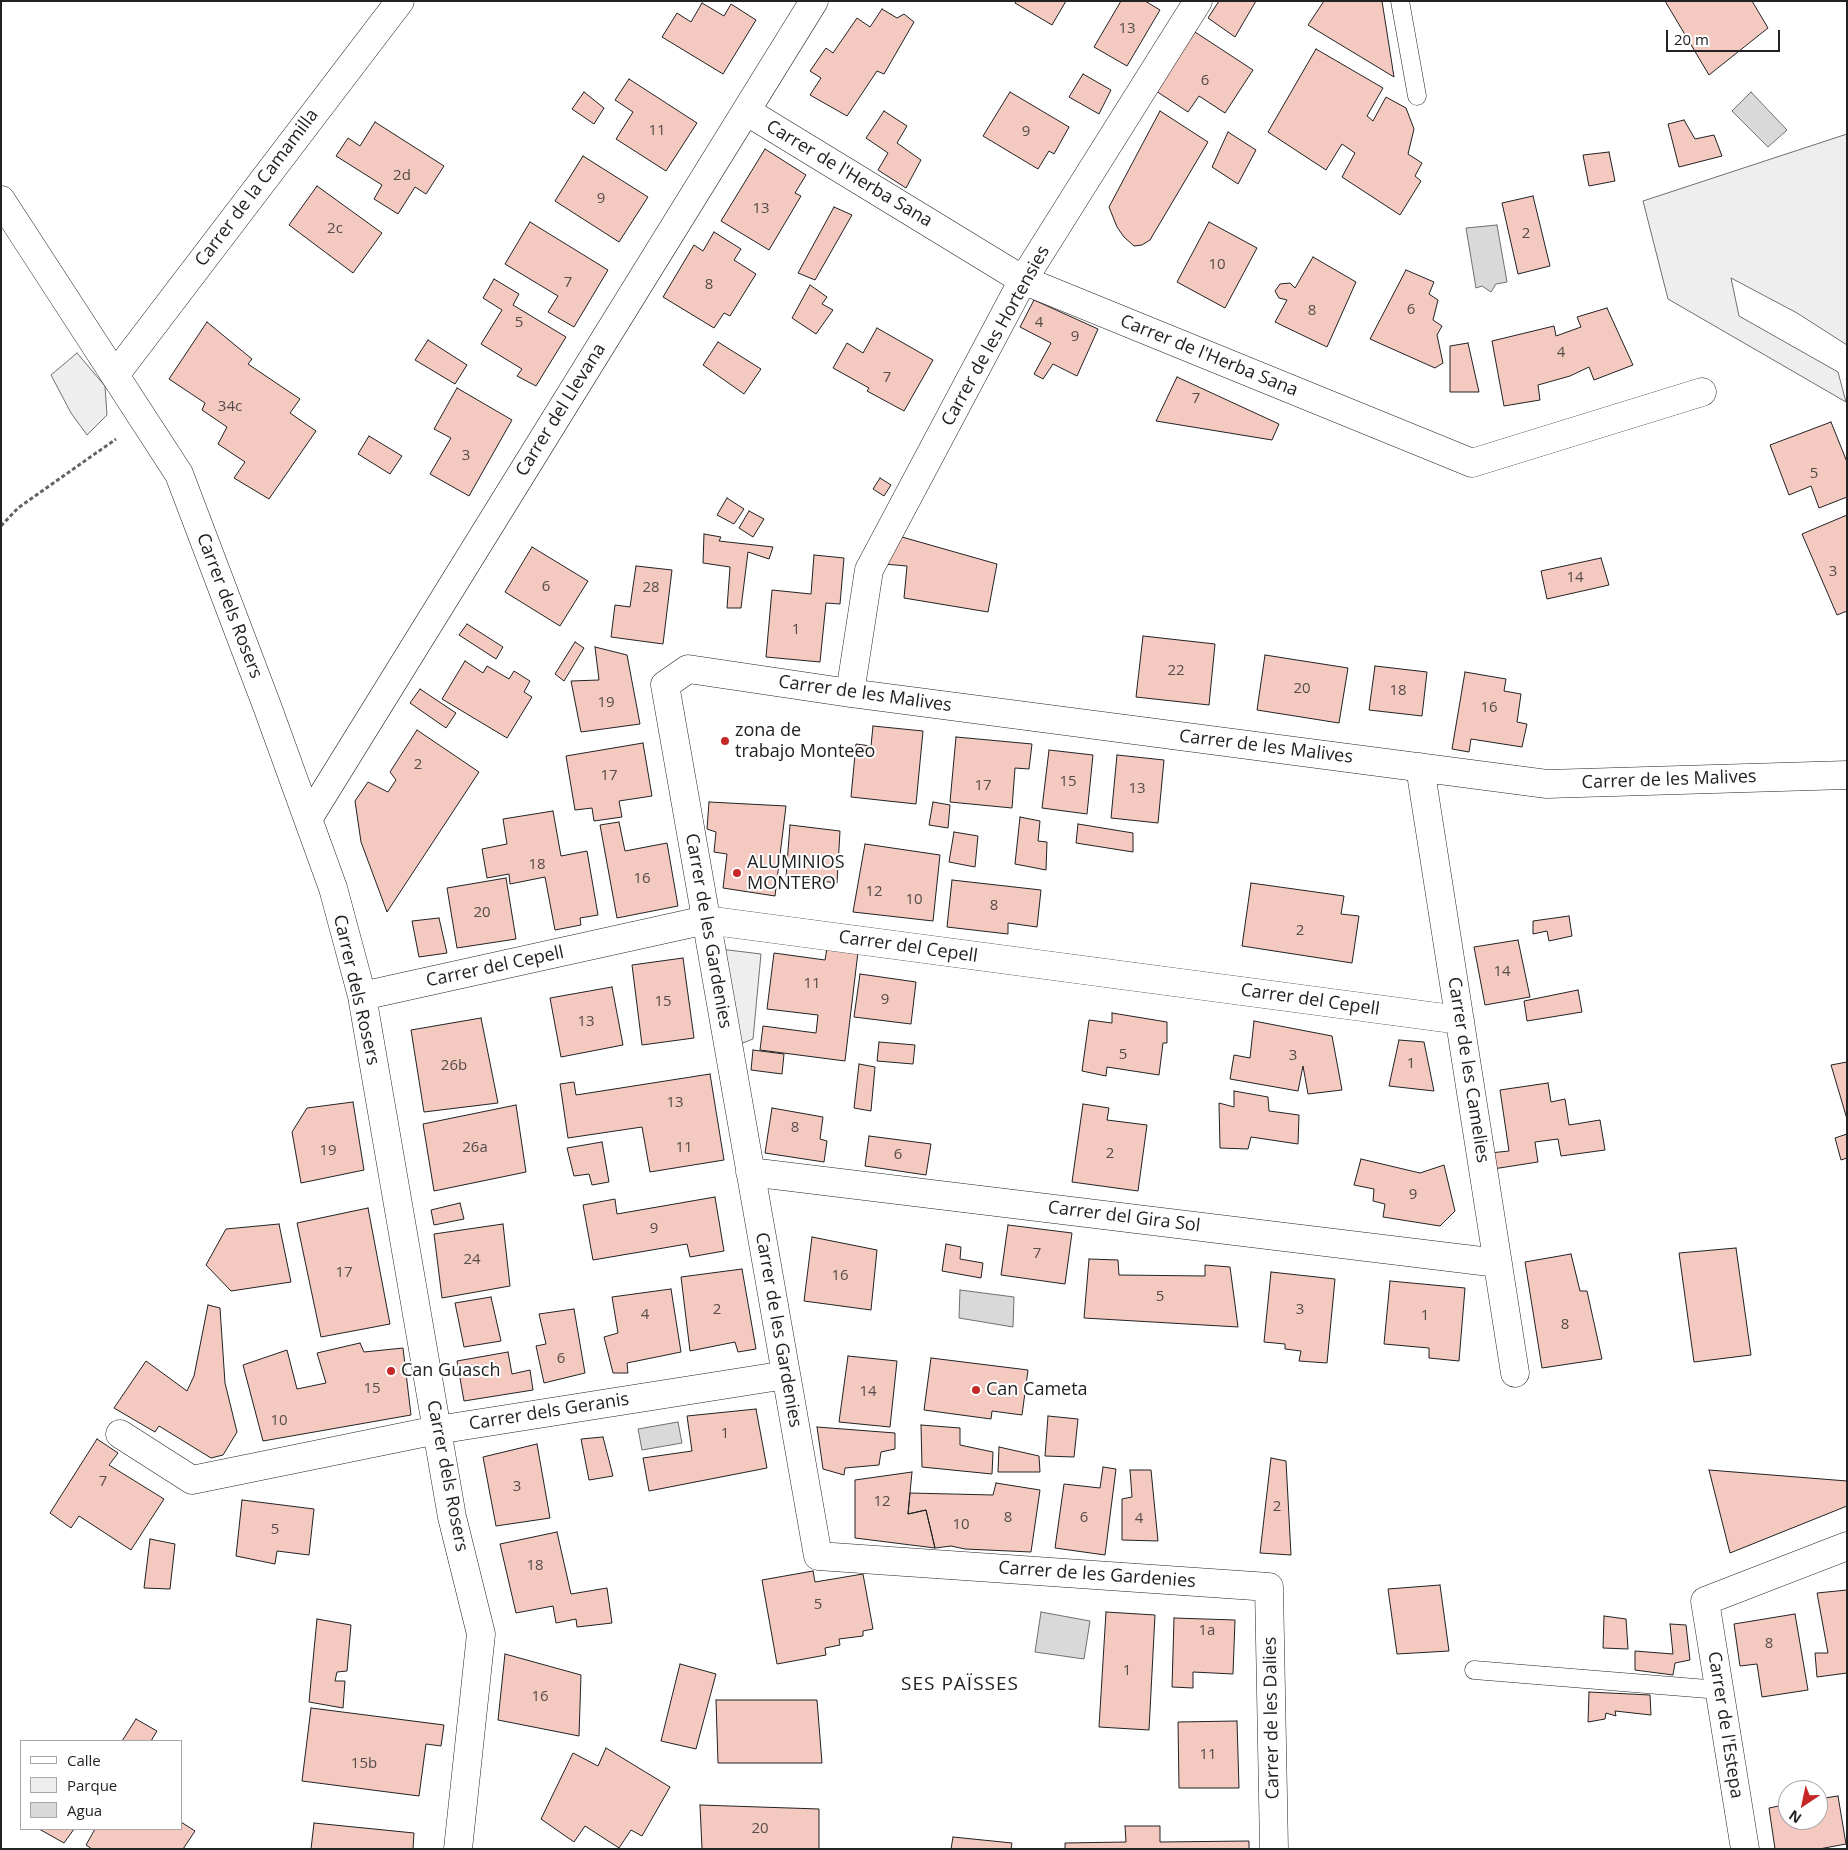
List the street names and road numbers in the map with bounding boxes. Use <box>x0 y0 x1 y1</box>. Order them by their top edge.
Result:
street label: Carrer de la Camamilla <box>191 105 323 271</box>
street label: Carrer de l'Herba Sana <box>762 116 936 232</box>
street label: Carrer de les Hortensies <box>937 242 1055 430</box>
street label: Carrer de l'Herba Sana <box>1117 310 1301 402</box>
street label: Carrer del Llevana <box>511 340 611 480</box>
street label: Carrer dels Rosers <box>191 530 267 682</box>
street label: Carrer de les Malives <box>777 671 953 717</box>
street label: Carrer de les Malives <box>1178 726 1354 768</box>
street label: Carrer de les Malives <box>1581 766 1757 794</box>
street label: Carrer de les Gardenies <box>680 832 736 1030</box>
street label: Carrer dels Rosers <box>328 913 384 1067</box>
street label: Carrer del Cepell <box>837 927 979 967</box>
street label: Carrer del Cepell <box>424 942 566 992</box>
street label: Carrer de les Camelies <box>1443 976 1493 1164</box>
street label: Carrer del Cepell <box>1239 980 1381 1020</box>
street label: Carrer del Gira Sol <box>1047 1197 1201 1237</box>
street label: Carrer de les Gardenies <box>750 1231 806 1429</box>
street label: Carrer dels Geranis <box>467 1389 631 1435</box>
street label: Carrer dels Rosers <box>422 1399 472 1553</box>
street label: Carrer de les Gardenies <box>998 1557 1196 1593</box>
street label: Carrer de les Dalies <box>1260 1636 1284 1800</box>
street label: Carrer de l'Estepa <box>1703 1650 1747 1800</box>

